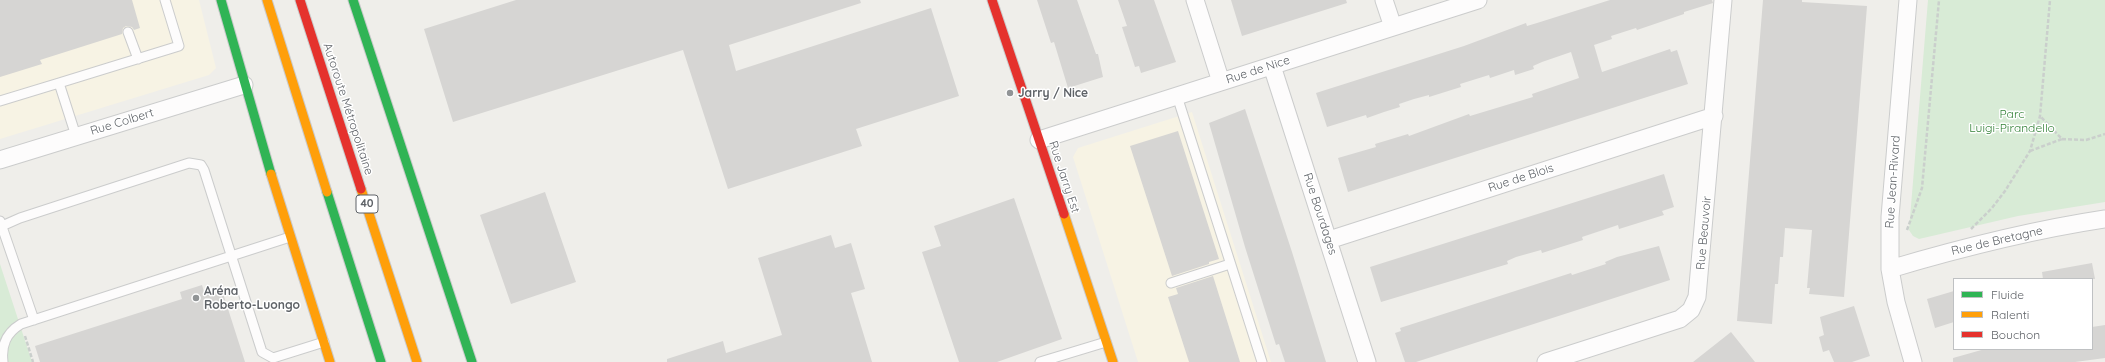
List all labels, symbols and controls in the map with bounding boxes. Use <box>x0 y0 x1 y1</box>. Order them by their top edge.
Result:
street label: Autoroute Métropolitaine <box>320 41 376 177</box>
street label: Rue de Nice <box>1224 53 1292 87</box>
place label: Jarry / Nice <box>1018 86 1088 100</box>
marker: Jarry / Nice <box>1005 88 1015 98</box>
street label: Rue Colbert <box>89 106 155 138</box>
park label: Parc Luigi-Pirandello <box>1969 107 2055 135</box>
street label: Rue Jean-Rivard <box>1883 135 1903 229</box>
street label: Rue Jarry Est <box>1046 139 1082 215</box>
street label: Rue de Blois <box>1486 161 1556 195</box>
street label: Rue Bourdages <box>1300 171 1340 257</box>
road number: 40 <box>356 195 378 213</box>
street label: Rue Beauvoir <box>1694 195 1714 271</box>
street label: Rue de Bretagne <box>1950 223 2044 259</box>
legend <box>1953 278 2093 350</box>
place label: Aréna Roberto-Luongo <box>204 284 300 312</box>
text: Fluide <box>1991 287 2024 302</box>
marker: Aréna Roberto-Luongo <box>191 293 201 303</box>
text: Ralenti <box>1991 307 2029 322</box>
text: Bouchon <box>1991 327 2040 342</box>

